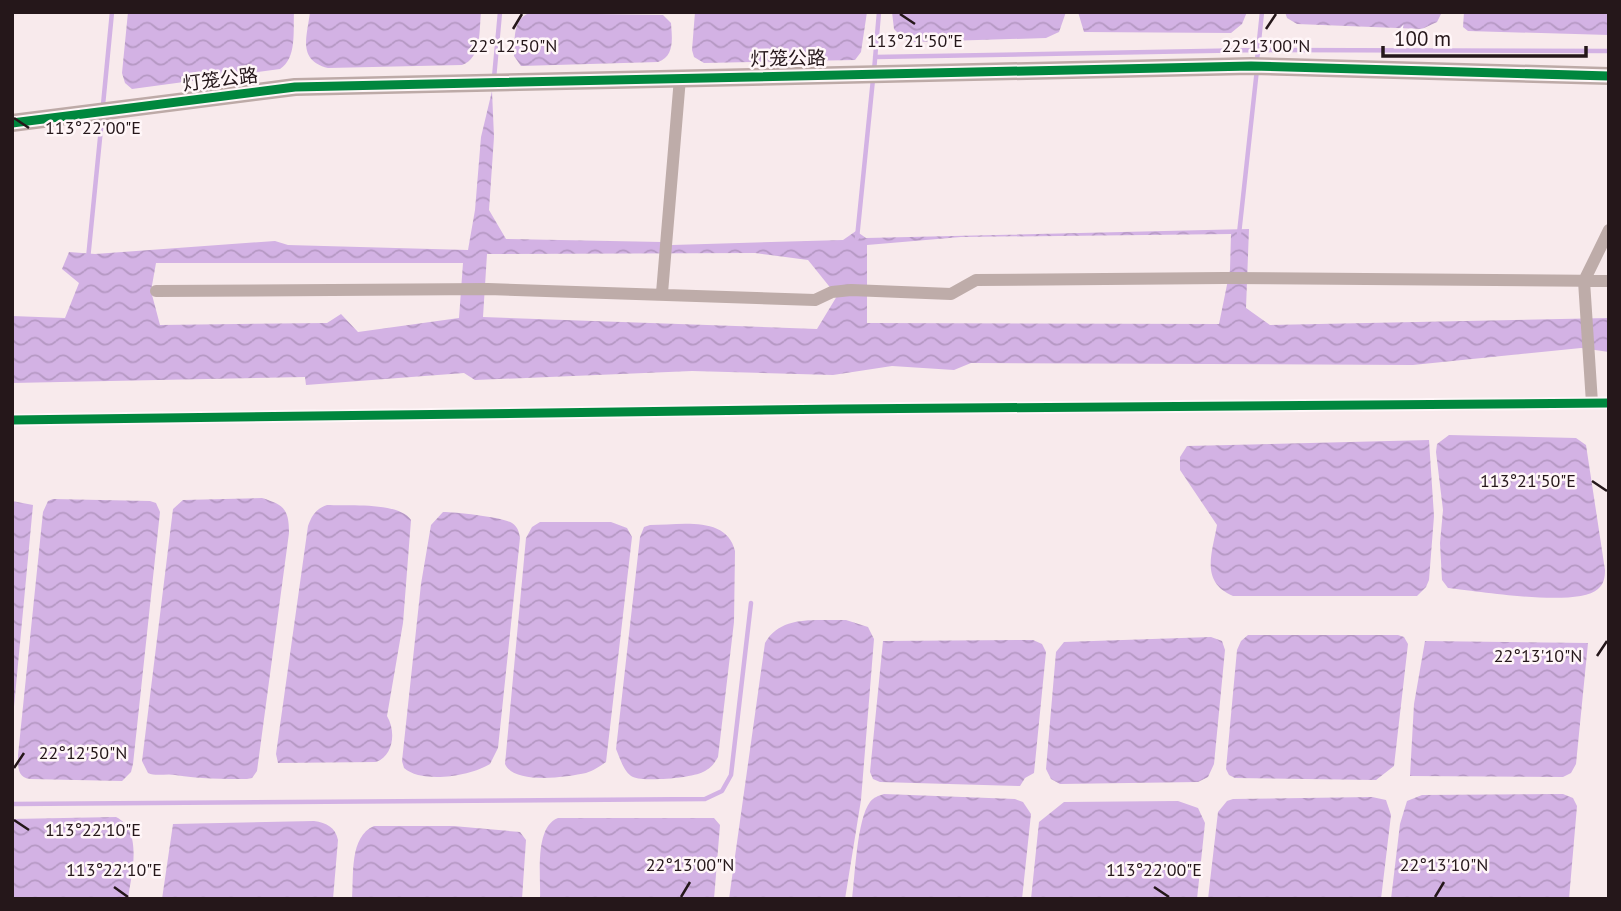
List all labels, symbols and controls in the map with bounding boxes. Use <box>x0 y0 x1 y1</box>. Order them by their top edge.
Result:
scale bar <box>1383 14 1586 58</box>
text: 100 m <box>1394 25 1451 52</box>
text: 113°21'50"E <box>867 29 963 52</box>
text: 22°12'50"N <box>469 34 557 57</box>
text: 22°13'00"N <box>1222 34 1310 57</box>
street label: 灯笼公路 <box>750 45 826 71</box>
street label: 灯笼公路 <box>181 62 259 96</box>
text: 113°22'00"E <box>45 116 141 139</box>
text: 113°21'50"E <box>1480 469 1576 492</box>
text: 22°13'10"N <box>1494 644 1582 667</box>
text: 22°12'50"N <box>39 741 127 764</box>
text: 113°22'10"E <box>45 818 141 841</box>
text: 22°13'00"N <box>646 853 734 876</box>
text: 22°13'10"N <box>1400 853 1488 876</box>
text: 113°22'10"E <box>66 858 162 881</box>
text: 113°22'00"E <box>1106 858 1202 881</box>

